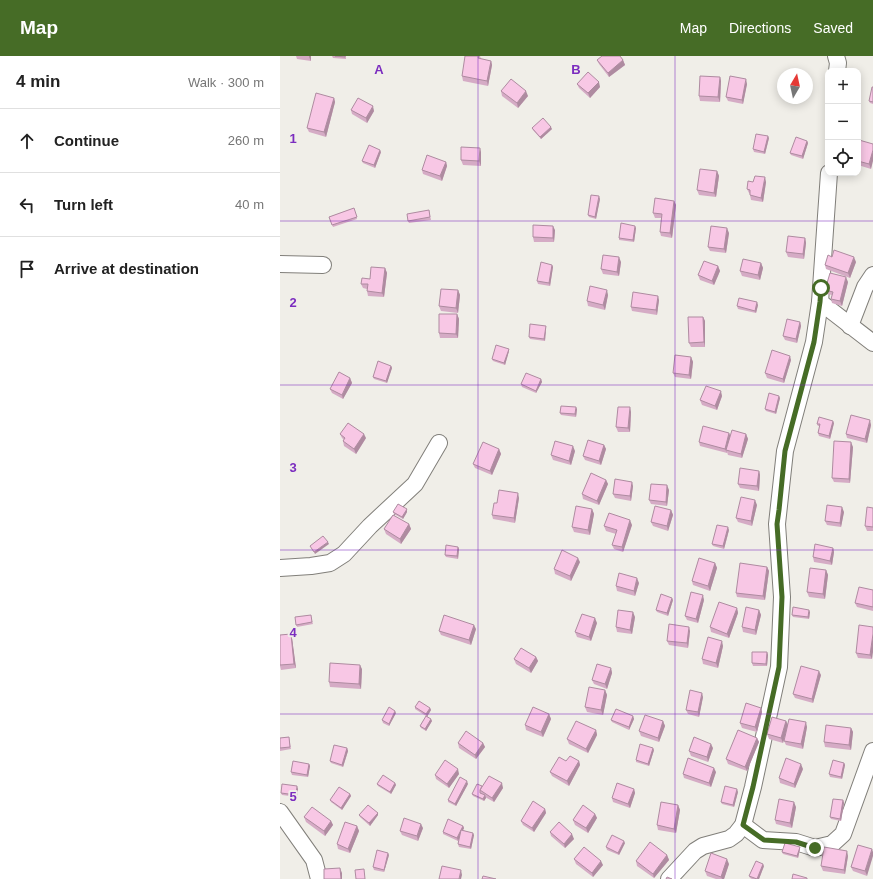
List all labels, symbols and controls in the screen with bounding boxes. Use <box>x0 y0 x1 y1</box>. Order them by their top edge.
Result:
text: Map <box>20 17 58 38</box>
text: Map <box>680 20 707 36</box>
text: Directions <box>729 20 791 36</box>
text: Saved <box>813 20 853 36</box>
text: A <box>374 62 384 77</box>
text: B <box>571 62 581 77</box>
north arrow <box>777 68 813 104</box>
map controls <box>825 68 861 176</box>
button: + <box>825 68 861 104</box>
text: 4 min <box>16 72 60 91</box>
text: Walk · 300 m <box>188 75 264 90</box>
button: − <box>825 104 861 140</box>
icon: ahead <box>16 130 38 152</box>
text: 1 <box>289 131 297 146</box>
text: Continue <box>54 132 119 149</box>
text: 260 m <box>228 133 264 148</box>
button: locate <box>825 140 861 176</box>
icon: left <box>16 194 38 216</box>
text: Turn left <box>54 196 113 213</box>
text: 40 m <box>235 197 264 212</box>
icon: arrive <box>16 258 38 280</box>
text: Arrive at destination <box>54 260 199 277</box>
route start <box>812 279 830 297</box>
text: 2 <box>289 295 297 310</box>
text: 3 <box>289 460 297 475</box>
text: 4 <box>289 625 297 640</box>
text: 5 <box>289 789 297 804</box>
route end <box>806 839 824 857</box>

